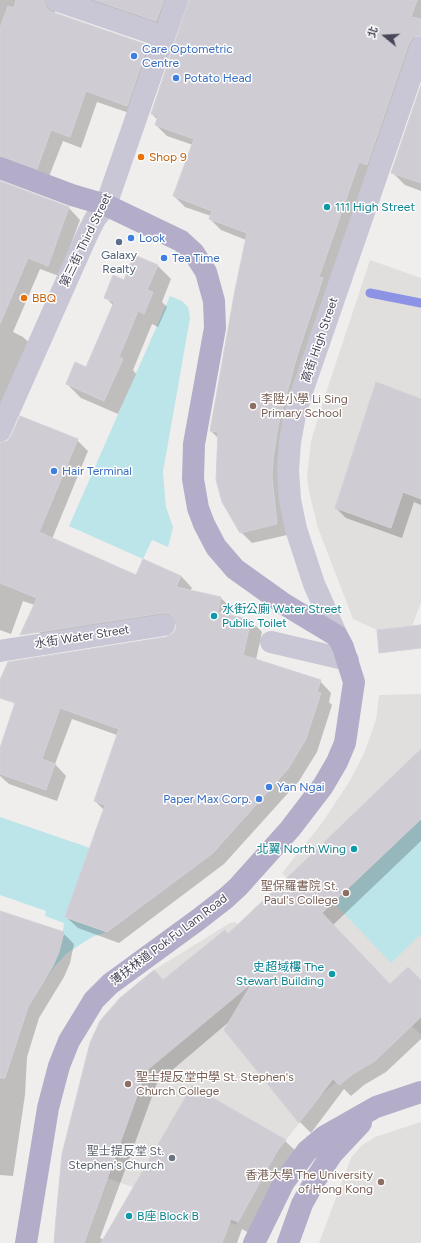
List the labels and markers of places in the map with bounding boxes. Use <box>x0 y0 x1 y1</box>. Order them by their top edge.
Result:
place label: Care Optometric Centre <box>142 42 233 70</box>
marker: Care Optometric Centre <box>129 51 139 61</box>
place label: Potato Head <box>184 71 252 85</box>
marker: Potato Head <box>171 73 181 83</box>
place label: Shop 9 <box>149 150 187 164</box>
marker: Shop 9 <box>136 152 146 162</box>
place label: 111 High Street <box>335 200 415 214</box>
marker: 111 High Street <box>322 202 332 212</box>
place label: Look <box>139 231 165 245</box>
marker: Look <box>126 233 136 243</box>
marker: Galaxy Realty <box>114 237 124 247</box>
place label: Galaxy Realty <box>101 248 137 276</box>
place label: Tea Time <box>172 251 220 265</box>
marker: Tea Time <box>159 253 169 263</box>
place label: BBQ <box>32 291 56 305</box>
marker: BBQ <box>19 293 29 303</box>
place label: 李陞小學 Li Sing Primary School <box>261 392 348 420</box>
marker: 李陞小學 Li Sing Primary School <box>248 401 258 411</box>
place label: Hair Terminal <box>62 464 132 478</box>
marker: Hair Terminal <box>49 466 59 476</box>
place label: 水街公廁 Water Street Public Toilet <box>222 602 342 630</box>
marker: 水街公廁 Water Street Public Toilet <box>209 611 219 621</box>
place label: Yan Ngai <box>277 780 325 794</box>
marker: Yan Ngai <box>264 782 274 792</box>
place label: Paper Max Corp. <box>163 792 251 806</box>
marker: Paper Max Corp. <box>254 794 264 804</box>
place label: 北翼 North Wing <box>256 842 346 856</box>
marker: 北翼 North Wing <box>349 844 359 854</box>
place label: 聖保羅書院 St. Paul's College <box>261 879 338 907</box>
marker: 聖保羅書院 St. Paul's College <box>341 888 351 898</box>
place label: 史超域樓 The Stewart Building <box>236 960 324 988</box>
marker: 史超域樓 The Stewart Building <box>327 969 337 979</box>
place label: 聖士提反堂中學 St. Stephen's Church College <box>136 1070 294 1098</box>
marker: 聖士提反堂中學 St. Stephen's Church College <box>123 1079 133 1089</box>
place label: 聖士提反堂 St. Stephen's Church <box>68 1144 164 1172</box>
marker: 聖士提反堂 St. Stephen's Church <box>167 1153 177 1163</box>
place label: 香港大學 The University of Hong Kong <box>245 1168 373 1196</box>
marker: 香港大學 The University of Hong Kong <box>376 1177 386 1187</box>
place label: B座 Block B <box>137 1209 199 1223</box>
marker: B座 Block B <box>124 1211 134 1221</box>

